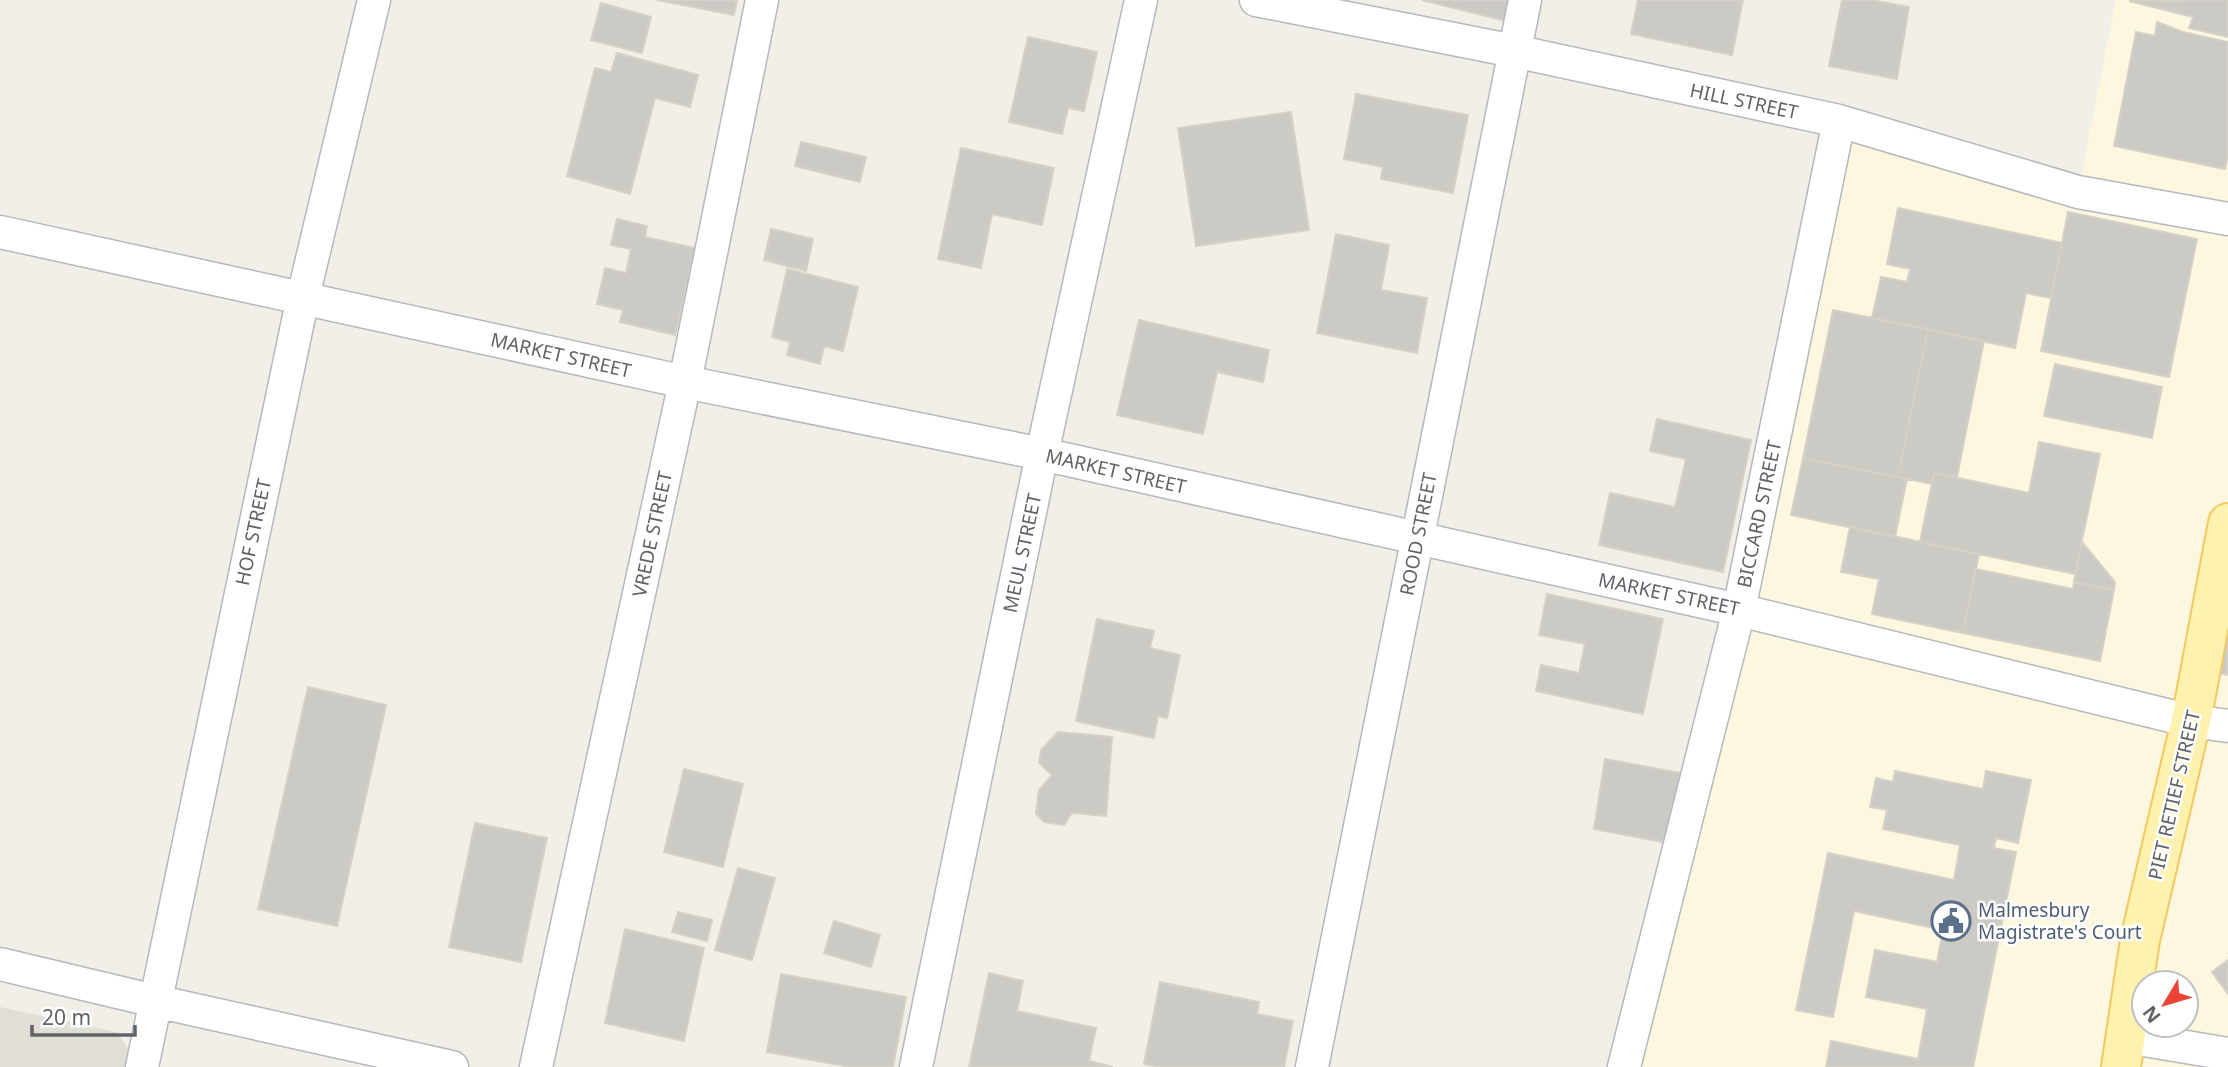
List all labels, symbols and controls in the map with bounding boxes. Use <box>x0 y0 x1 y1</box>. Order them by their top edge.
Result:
street label: HILL STREET <box>1688 77 1801 125</box>
street label: MARKET STREET <box>488 326 634 384</box>
street label: BICCARD STREET <box>1731 438 1787 590</box>
street label: MARKET STREET <box>1043 442 1189 500</box>
street label: VREDE STREET <box>626 468 678 599</box>
street label: ROOD STREET <box>1393 470 1443 598</box>
street label: HOF STREET <box>229 476 277 588</box>
street label: MEUL STREET <box>997 491 1047 615</box>
street label: MARKET STREET <box>1596 566 1742 622</box>
street label: PIET RETIEF STREET <box>2142 707 2206 882</box>
place label: Malmesbury Magistrate's Court <box>1978 897 2142 945</box>
public building icon: Malmesbury Magistrate's Court <box>1930 900 1972 942</box>
north arrow <box>2130 969 2200 1039</box>
scale bar <box>32 993 135 1038</box>
text: N <box>2137 1000 2167 1029</box>
text: 20 m <box>42 1003 91 1031</box>

